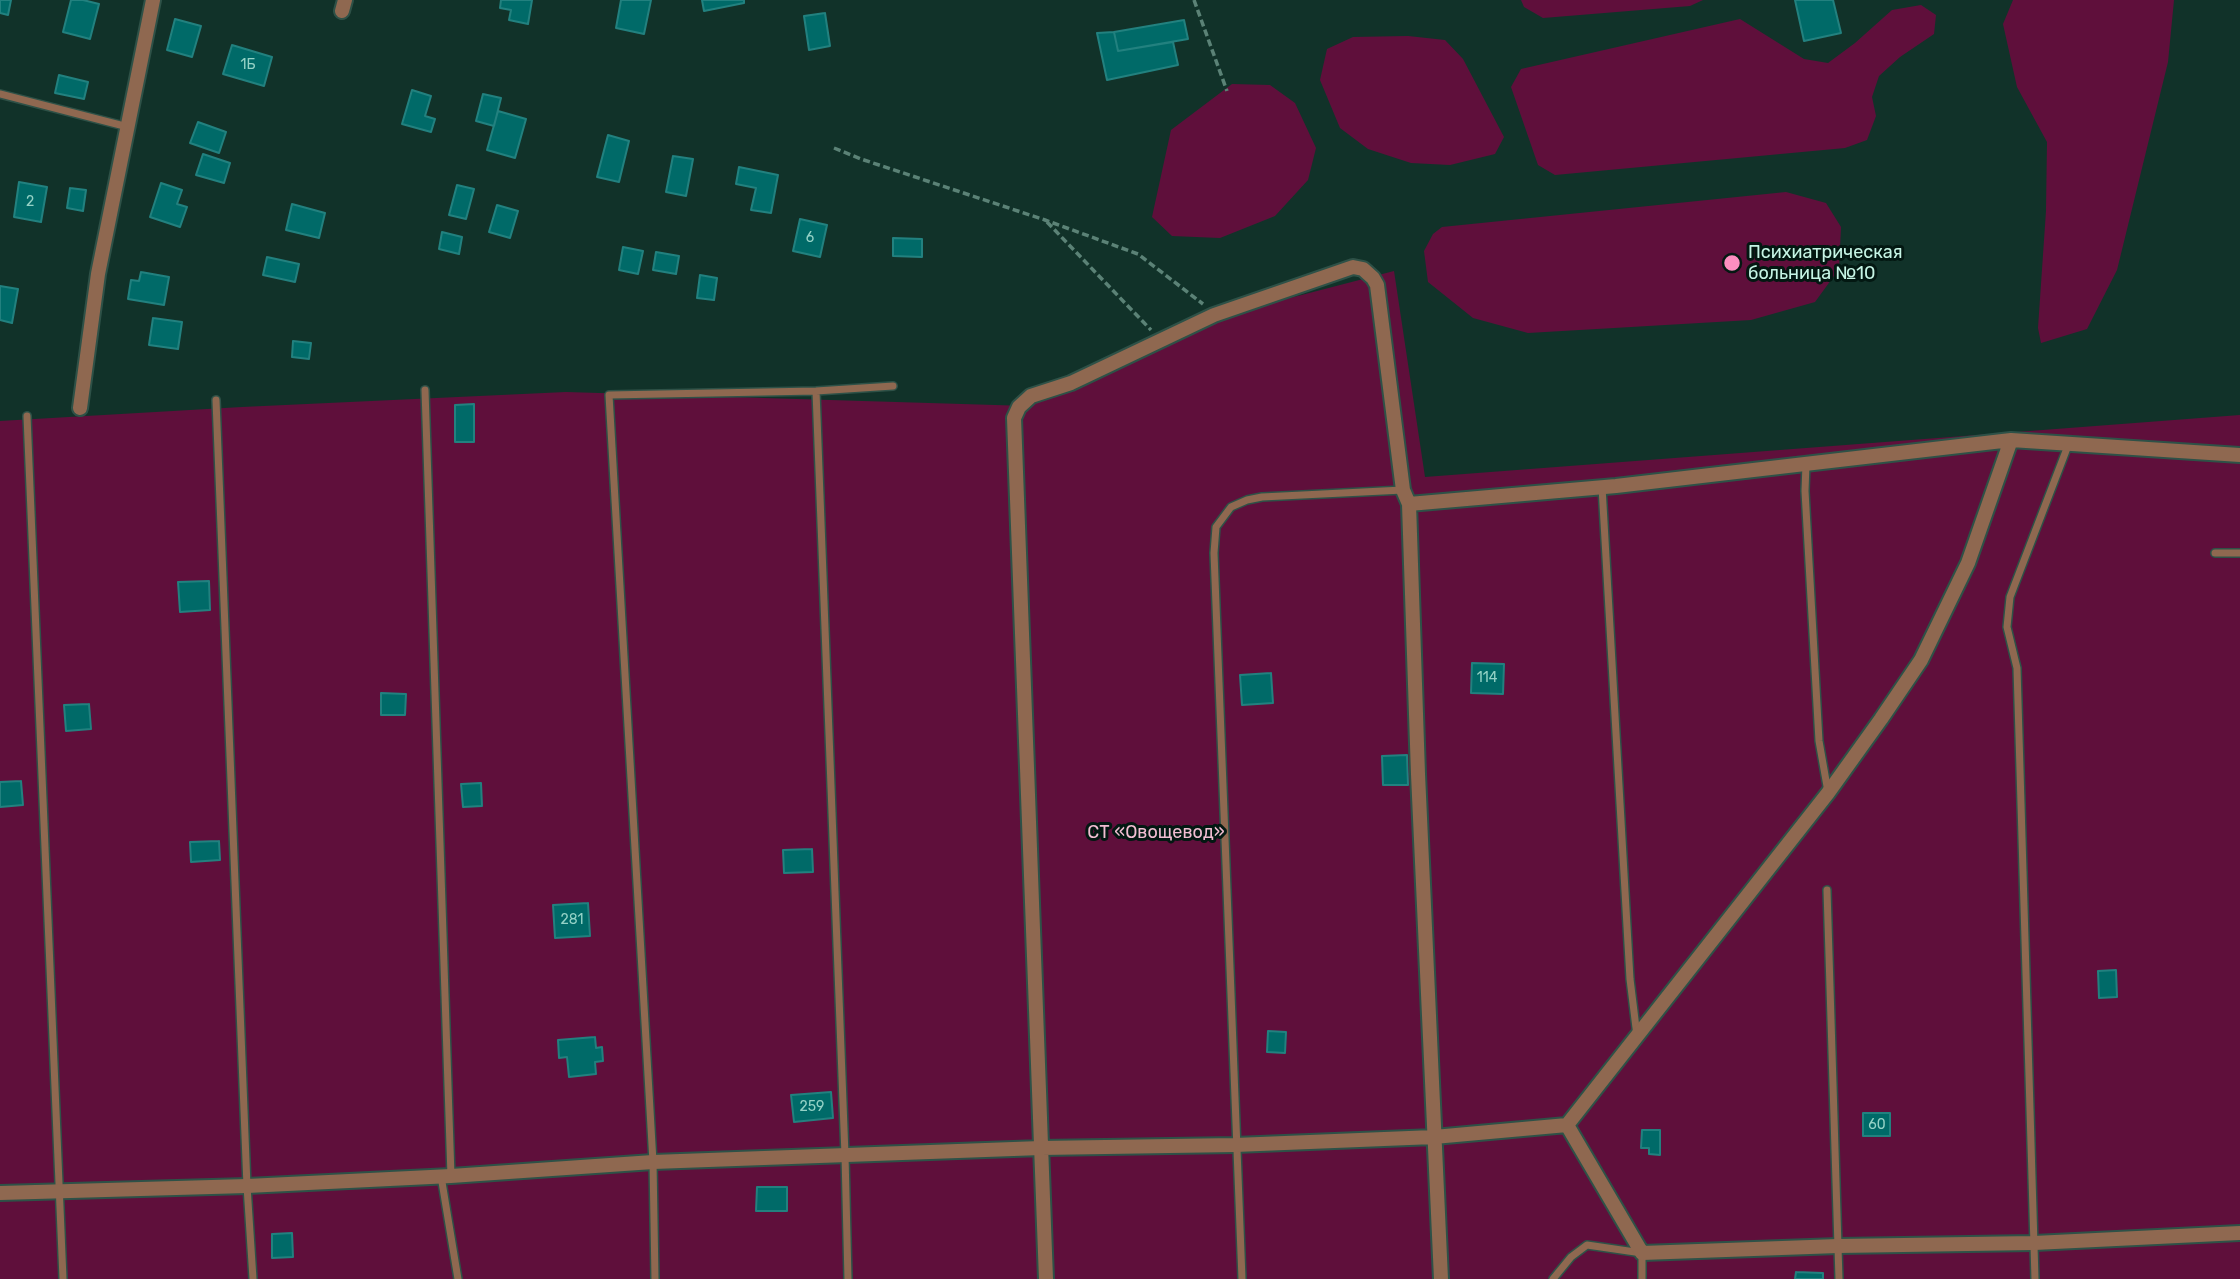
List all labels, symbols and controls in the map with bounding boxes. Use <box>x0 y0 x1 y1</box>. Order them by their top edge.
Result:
house number: 1Б <box>241 57 255 73</box>
house number: 2 <box>26 194 34 210</box>
house number: 6 <box>806 230 814 246</box>
place label: Психиатрическая больница №10 <box>1748 242 1903 284</box>
marker: Психиатрическая больница №10 <box>1722 253 1742 273</box>
house number: 114 <box>1477 670 1497 686</box>
park label: СТ «Овощевод» <box>1087 822 1225 844</box>
house number: 281 <box>560 912 584 928</box>
house number: 259 <box>800 1099 824 1115</box>
house number: 60 <box>1868 1117 1886 1133</box>

